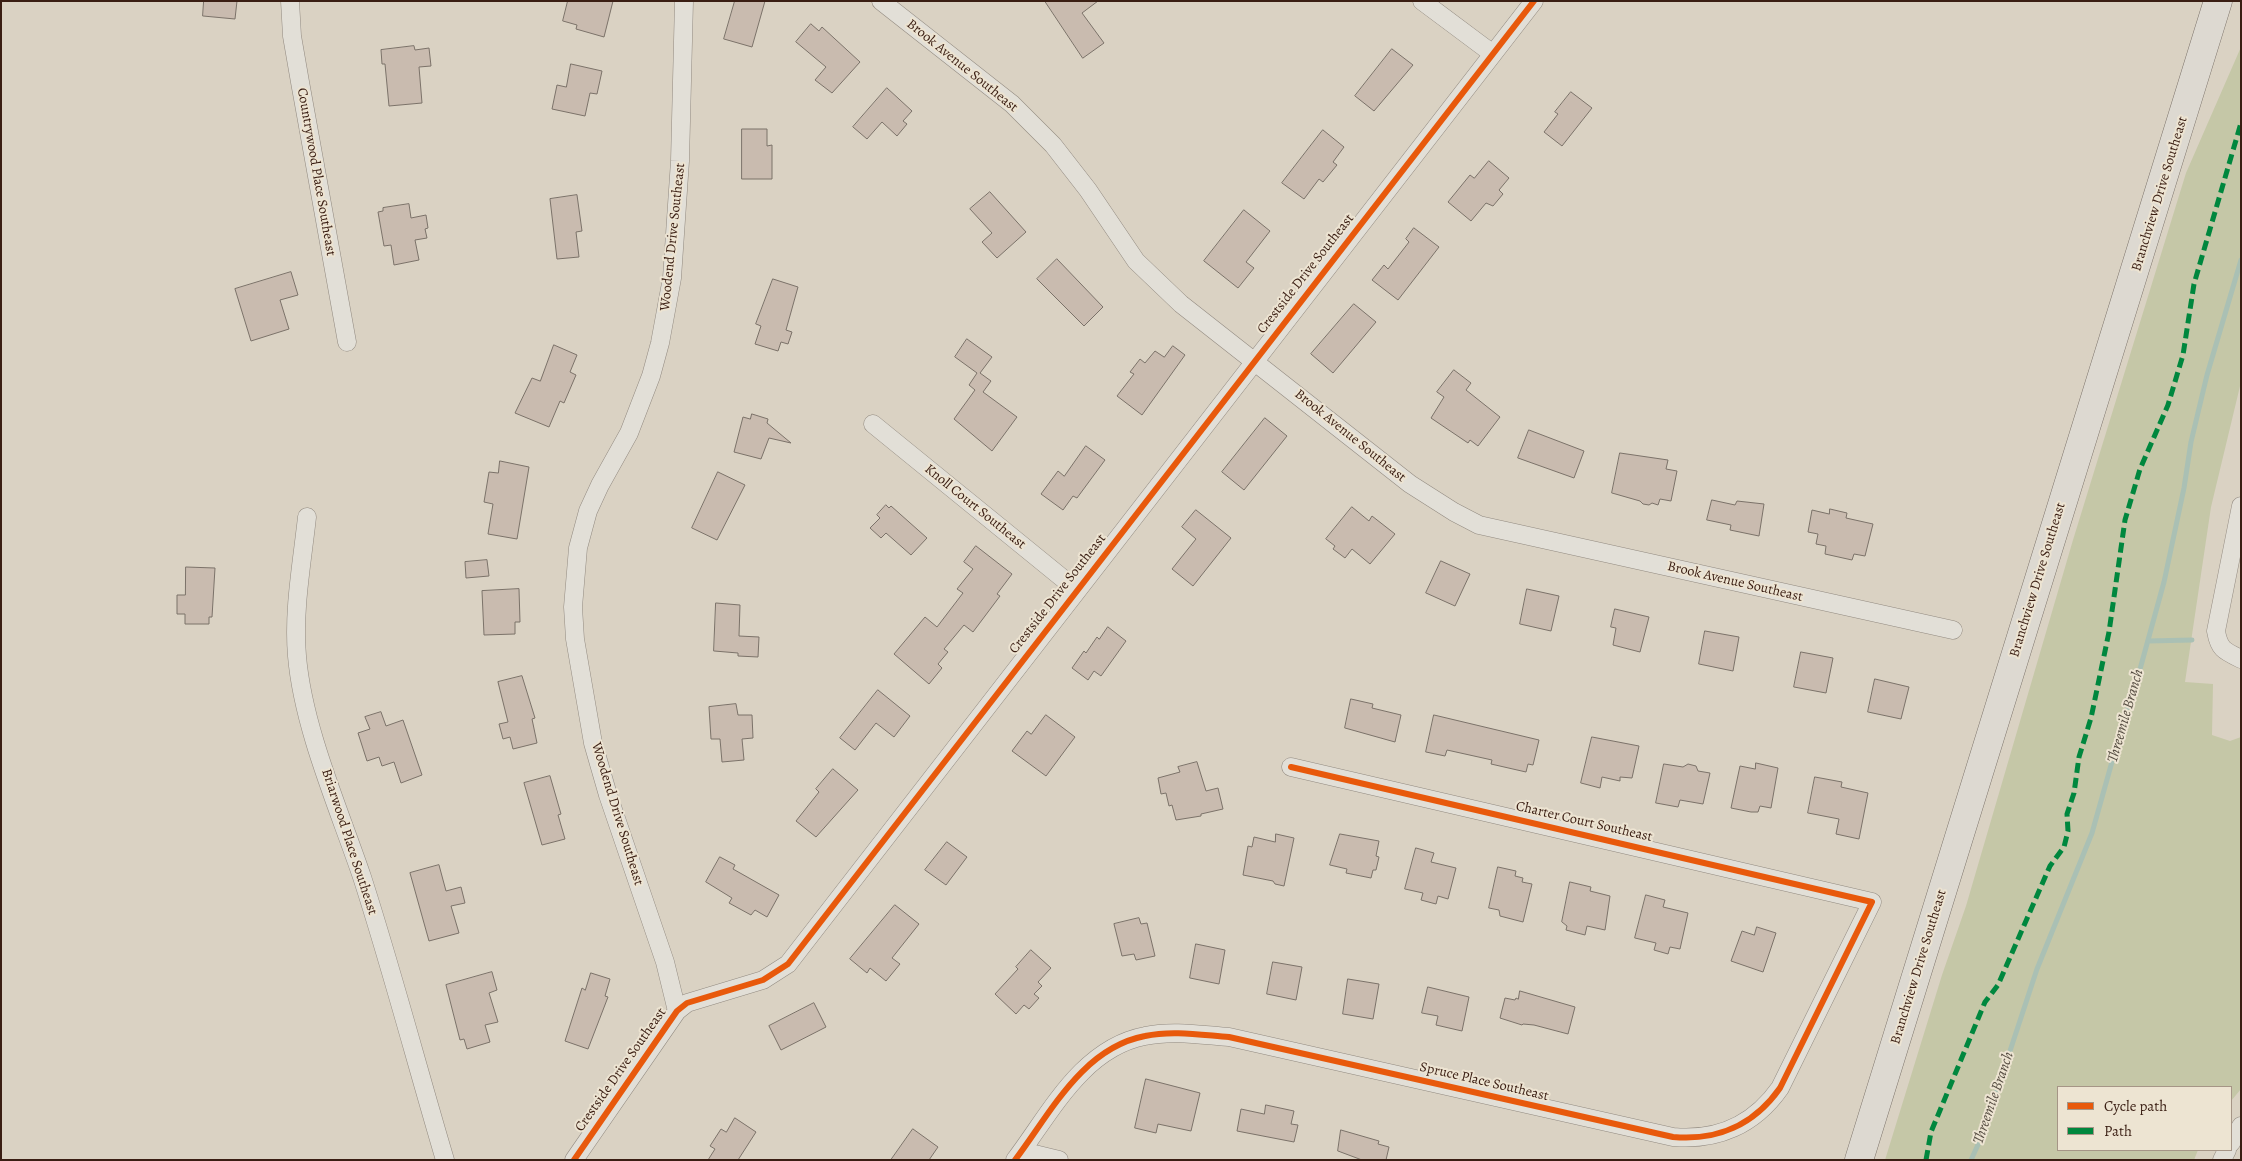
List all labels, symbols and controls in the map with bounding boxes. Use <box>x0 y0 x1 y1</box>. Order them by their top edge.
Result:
street label: Brook Avenue Southeast <box>903 16 1021 116</box>
street label: Countrywood Place Southeast <box>293 87 339 257</box>
street label: Branchview Drive Southeast <box>2128 115 2192 273</box>
street label: Woodend Drive Southeast <box>657 162 689 312</box>
street label: Crestside Drive Southeast <box>1254 211 1358 337</box>
street label: Brook Avenue Southeast <box>1291 386 1409 486</box>
street label: Knoll Court Southeast <box>921 461 1029 553</box>
street label: Branchview Drive Southeast <box>2006 501 2070 659</box>
street label: Crestside Drive Southeast <box>1006 531 1110 657</box>
street label: Brook Avenue Southeast <box>1666 558 1804 606</box>
water label: Threemile Branch <box>2104 667 2148 765</box>
street label: Woodend Drive Southeast <box>587 740 647 888</box>
street label: Briarwood Place Southeast <box>317 767 381 917</box>
street label: Charter Court Southeast <box>1514 798 1654 846</box>
street label: Branchview Drive Southeast <box>1887 888 1951 1046</box>
street label: Crestside Drive Southeast <box>572 1005 670 1135</box>
water label: Threemile Branch <box>1970 1050 2018 1146</box>
street label: Spruce Place Southeast <box>1418 1059 1550 1105</box>
legend <box>2057 1086 2232 1151</box>
text: Cycle path <box>2104 1096 2167 1116</box>
text: Path <box>2104 1121 2132 1141</box>

